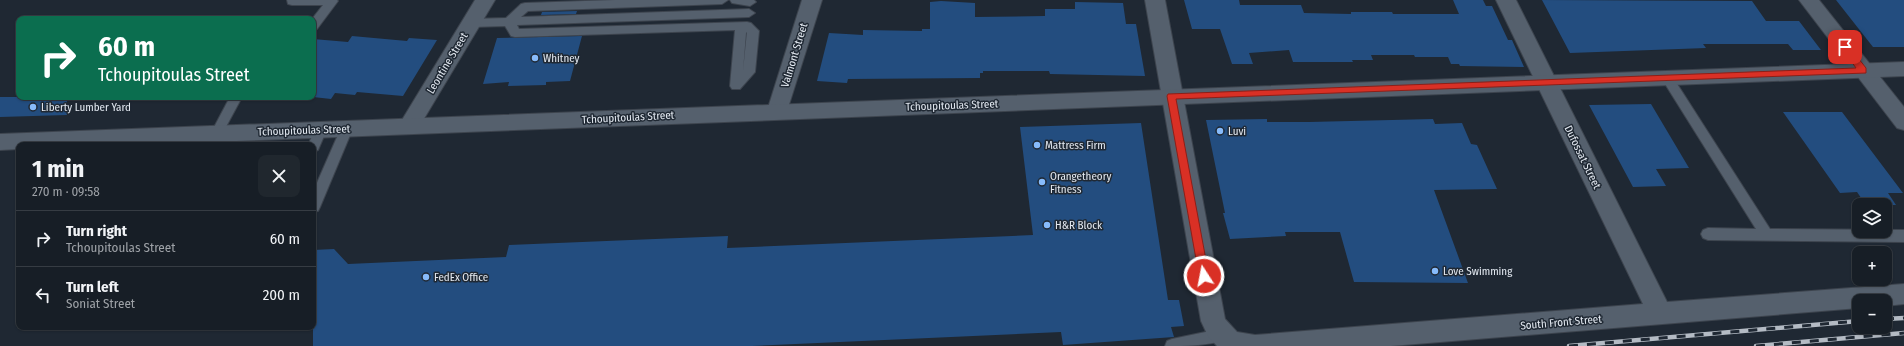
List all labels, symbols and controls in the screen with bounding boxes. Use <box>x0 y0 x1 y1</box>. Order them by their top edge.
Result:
street label: Valmont Street <box>779 21 811 89</box>
text: 60 m <box>98 30 155 63</box>
street label: Leontine Street <box>424 30 471 96</box>
pin <box>1828 30 1862 64</box>
icon: right <box>32 32 84 84</box>
icon: arrive <box>1834 36 1856 58</box>
place label: Whitney <box>543 52 580 65</box>
marker: Whitney <box>530 53 540 63</box>
text: Tchoupitoulas Street <box>98 64 250 86</box>
street label: Tchoupitoulas Street <box>906 97 999 114</box>
place label: Liberty Lumber Yard <box>41 101 131 114</box>
marker: Liberty Lumber Yard <box>28 102 38 112</box>
street label: Tchoupitoulas Street <box>581 109 675 126</box>
street label: Tchoupitoulas Street <box>258 122 351 139</box>
street label: Dufossat Street <box>1562 123 1604 191</box>
place label: Luvi <box>1228 125 1246 138</box>
marker: Luvi <box>1215 126 1225 136</box>
place label: Mattress Firm <box>1045 139 1106 152</box>
marker: Mattress Firm <box>1032 140 1042 150</box>
text: 1 min <box>32 155 84 183</box>
button: close <box>258 155 300 197</box>
place label: Orangetheory Fitness <box>1050 170 1111 196</box>
marker: Orangetheory Fitness <box>1037 177 1047 187</box>
text: 270 m · 09:58 <box>32 184 100 199</box>
map controls <box>1852 198 1892 334</box>
button: layers <box>1852 198 1892 238</box>
place label: H&R Block <box>1055 219 1103 232</box>
marker: H&R Block <box>1042 220 1052 230</box>
text: Turn right <box>66 222 127 240</box>
icon: right <box>32 228 54 250</box>
text: 60 m <box>270 230 300 248</box>
text: Tchoupitoulas Street <box>66 240 175 255</box>
button: + <box>1852 246 1892 286</box>
position arrow <box>1183 255 1225 297</box>
place label: Love Swimming <box>1443 265 1513 278</box>
marker: Love Swimming <box>1430 266 1440 276</box>
place label: FedEx Office <box>434 271 488 284</box>
marker: FedEx Office <box>421 272 431 282</box>
text: Turn left <box>66 278 119 296</box>
icon: left <box>32 284 54 306</box>
text: 200 m <box>263 286 300 304</box>
button: − <box>1852 294 1892 334</box>
text: Soniat Street <box>66 296 135 311</box>
street label: South Front Street <box>1520 312 1603 333</box>

